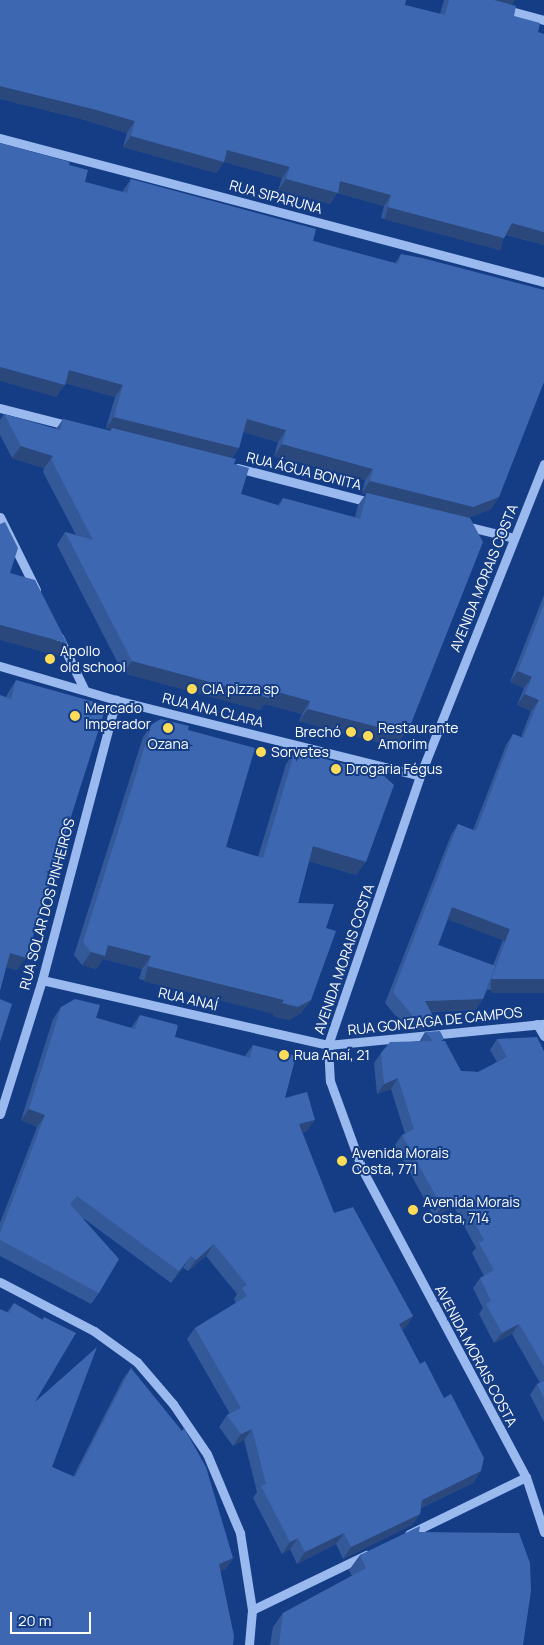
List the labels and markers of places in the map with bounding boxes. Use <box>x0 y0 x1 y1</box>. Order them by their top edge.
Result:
place label: Apollo old school <box>60 643 126 676</box>
marker: Apollo old school <box>44 653 56 665</box>
place label: CIA pizza sp <box>202 681 279 697</box>
marker: CIA pizza sp <box>186 683 198 695</box>
place label: Mercado Imperador <box>85 700 151 732</box>
marker: Mercado Imperador <box>69 710 81 722</box>
place label: Restaurante Amorim <box>378 720 458 752</box>
marker: Ozana <box>162 722 174 734</box>
place label: Brechó <box>295 724 341 740</box>
marker: Brechó <box>345 726 357 738</box>
marker: Restaurante Amorim <box>362 730 374 742</box>
place label: Ozana <box>148 736 188 752</box>
place label: Sorvetes <box>271 744 329 760</box>
marker: Sorvetes <box>255 746 267 758</box>
place label: Drogaria Fégus <box>346 761 442 777</box>
marker: Drogaria Fégus <box>330 763 342 775</box>
place label: Rua Anaí, 21 <box>294 1047 370 1063</box>
marker: Rua Anaí, 21 <box>278 1049 290 1061</box>
place label: Avenida Morais Costa, 771 <box>352 1145 449 1178</box>
marker: Avenida Morais Costa, 771 <box>336 1155 348 1167</box>
place label: Avenida Morais Costa, 714 <box>423 1194 520 1226</box>
marker: Avenida Morais Costa, 714 <box>407 1204 419 1216</box>

